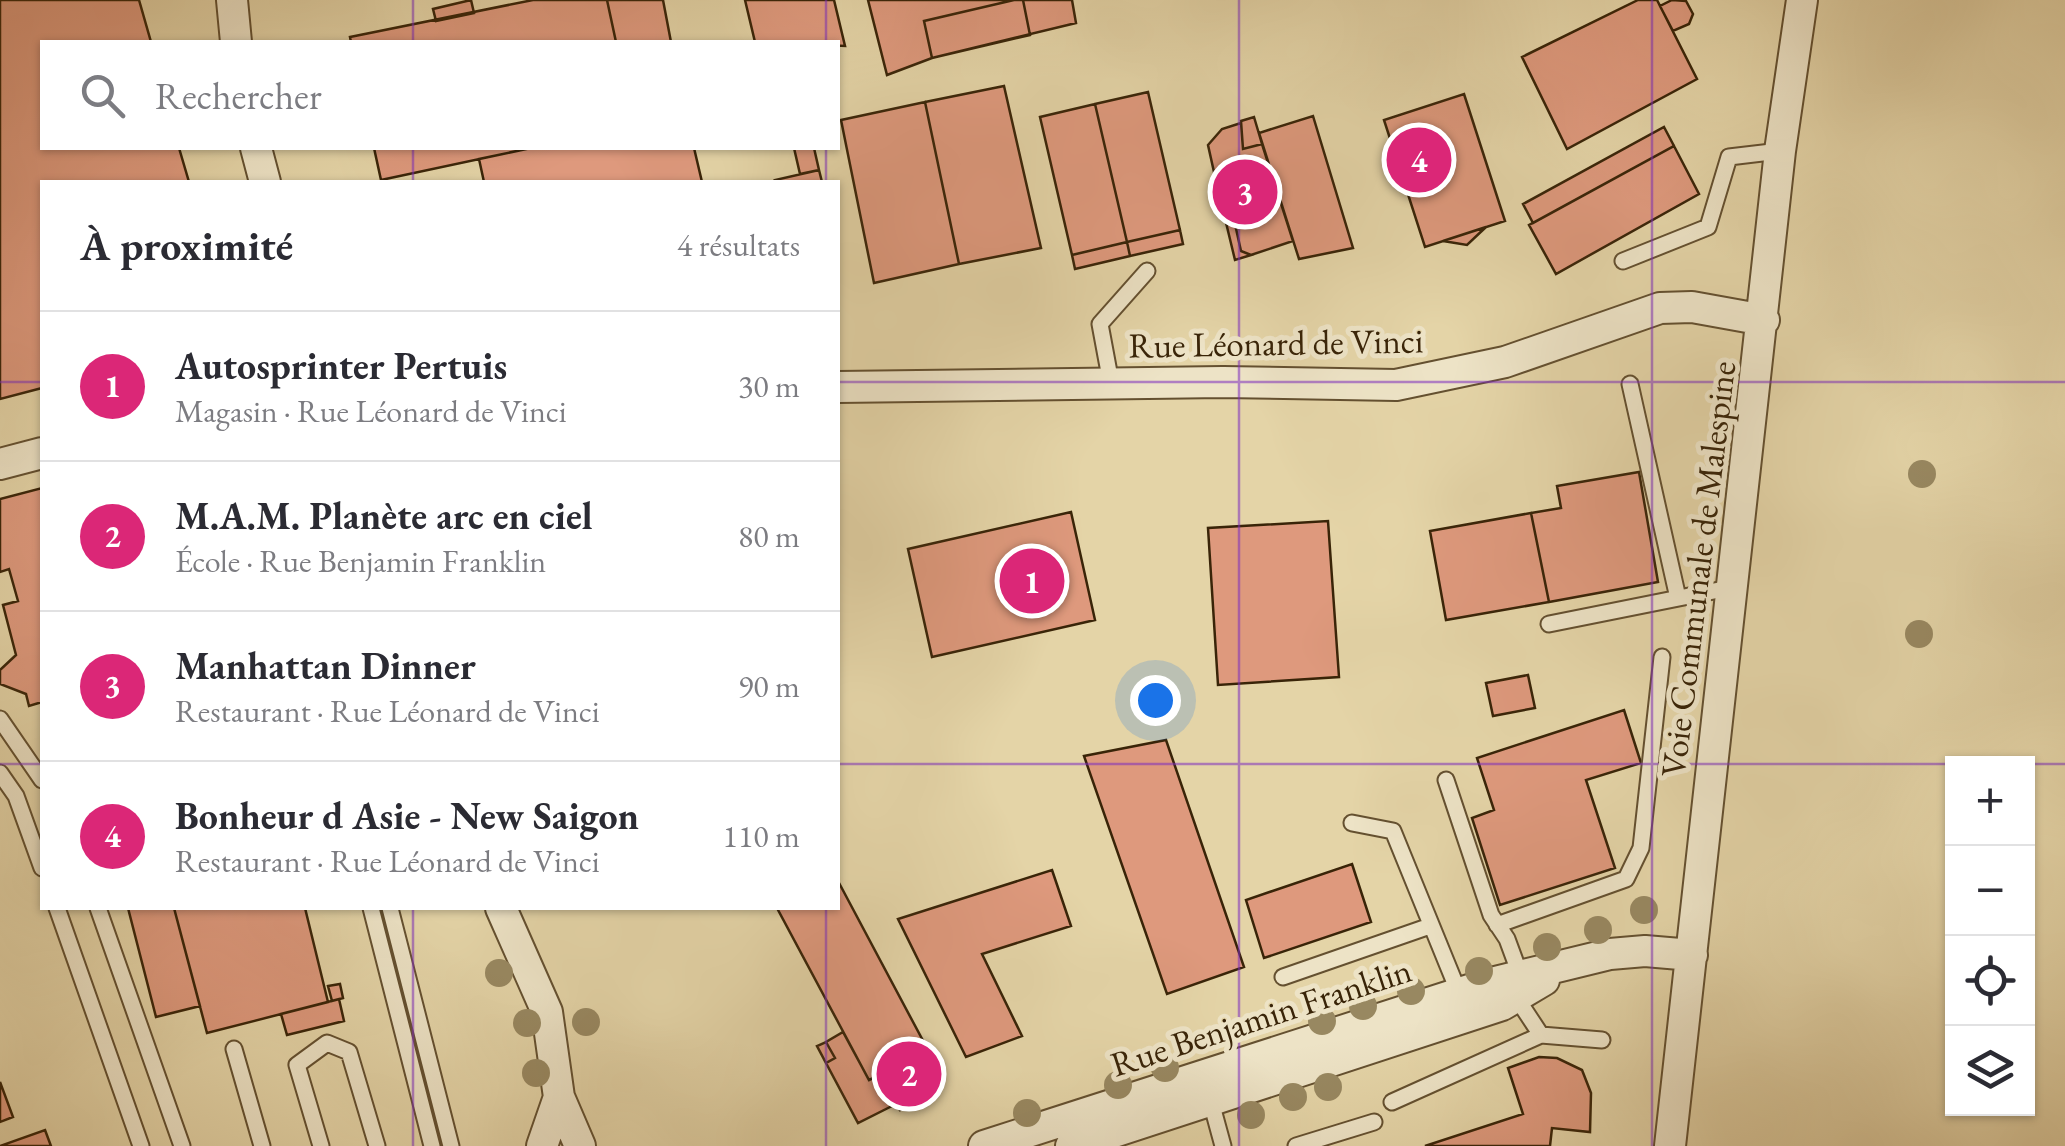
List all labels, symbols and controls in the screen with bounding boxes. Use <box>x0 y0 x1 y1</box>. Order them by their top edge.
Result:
search box <box>40 40 840 150</box>
icon: search <box>75 68 130 123</box>
text: Rechercher <box>155 71 322 120</box>
pin: 4 <box>1386 122 1452 198</box>
pin: 3 <box>1212 154 1278 230</box>
text: À proximité <box>80 218 293 273</box>
text: 4 résultats <box>677 224 800 266</box>
street label: Rue Léonard de Vinci <box>1128 317 1424 368</box>
text: Autosprinter Pertuis <box>175 341 507 390</box>
street label: Voie Communale de Malespine <box>1650 358 1745 779</box>
text: 1 <box>104 365 121 407</box>
text: 30 m <box>738 365 800 407</box>
text: Magasin · Rue Léonard de Vinci <box>175 390 567 432</box>
text: M.A.M. Planète arc en ciel <box>175 491 593 540</box>
text: 2 <box>104 515 121 557</box>
text: 80 m <box>738 515 800 557</box>
text: École · Rue Benjamin Franklin <box>175 540 546 582</box>
pin: 1 <box>1000 544 1064 618</box>
text: Manhattan Dinner <box>175 641 476 690</box>
text: 3 <box>104 665 121 707</box>
text: 90 m <box>738 665 800 707</box>
your location <box>1130 675 1181 726</box>
text: Restaurant · Rue Léonard de Vinci <box>175 690 600 732</box>
map controls <box>1945 756 2035 1116</box>
button: + <box>1945 756 2035 846</box>
text: Bonheur d Asie - New Saigon <box>175 791 639 840</box>
text: 4 <box>104 815 121 857</box>
text: 110 m <box>723 815 800 857</box>
text: Restaurant · Rue Léonard de Vinci <box>175 840 600 882</box>
button: − <box>1945 846 2035 936</box>
button: locate <box>1945 936 2035 1026</box>
street label: Rue Benjamin Franklin <box>1105 947 1417 1086</box>
button: layers <box>1945 1026 2035 1116</box>
pin: 2 <box>876 1036 942 1112</box>

